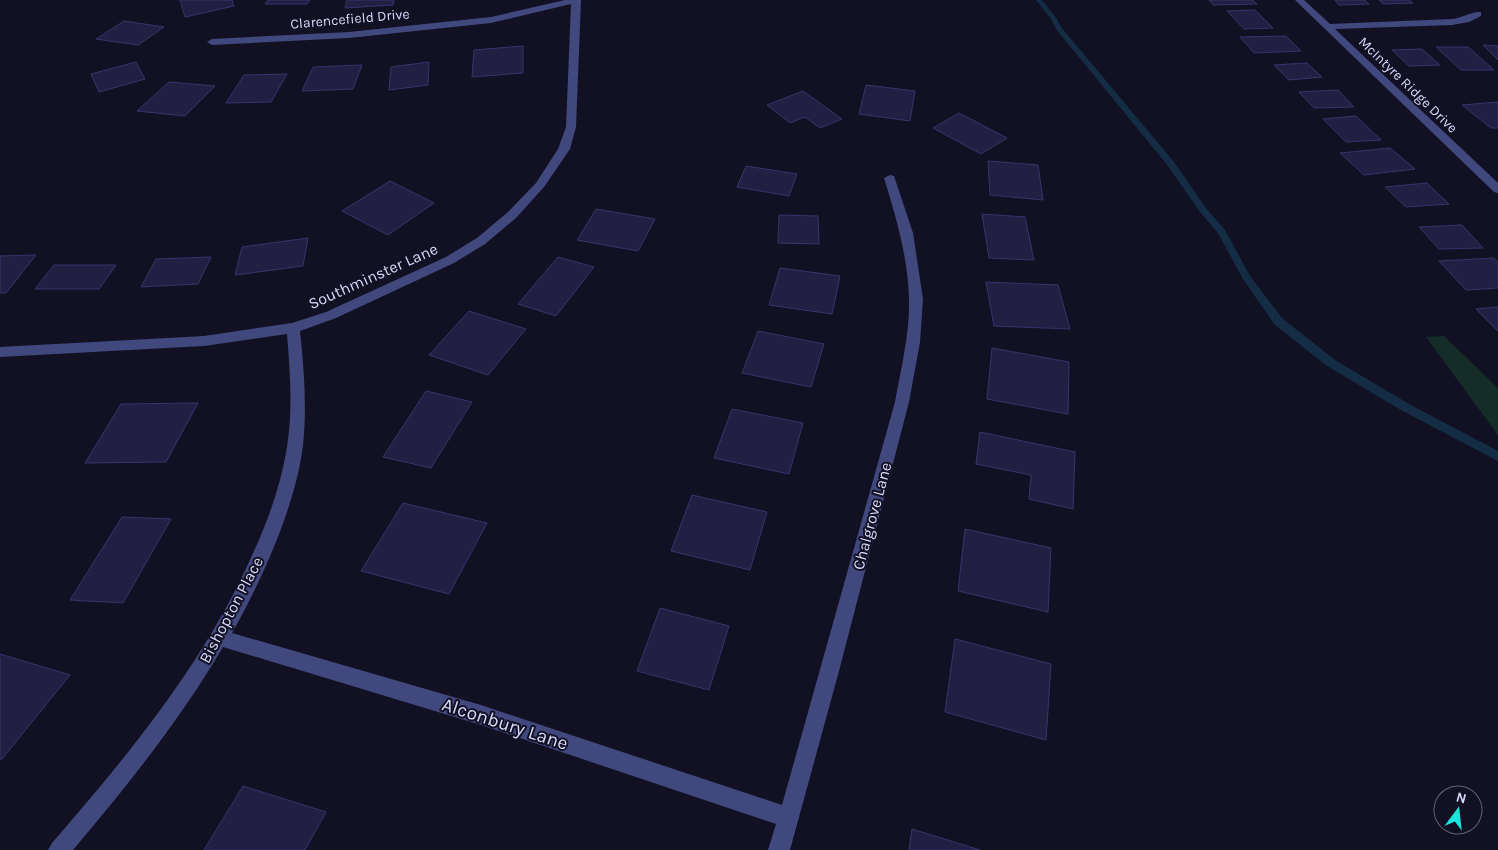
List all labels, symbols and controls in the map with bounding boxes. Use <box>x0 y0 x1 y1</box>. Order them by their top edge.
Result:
street label: Clarencefield Drive <box>290 5 410 33</box>
street label: McIntyre Ridge Drive <box>1355 33 1461 137</box>
street label: Southminster Lane <box>305 239 441 313</box>
street label: Chalgrove Lane <box>849 460 895 572</box>
street label: Bishopton Place <box>195 554 267 666</box>
street label: Alconbury Lane <box>439 693 571 755</box>
north arrow <box>1433 785 1483 835</box>
text: N <box>1454 788 1468 807</box>

